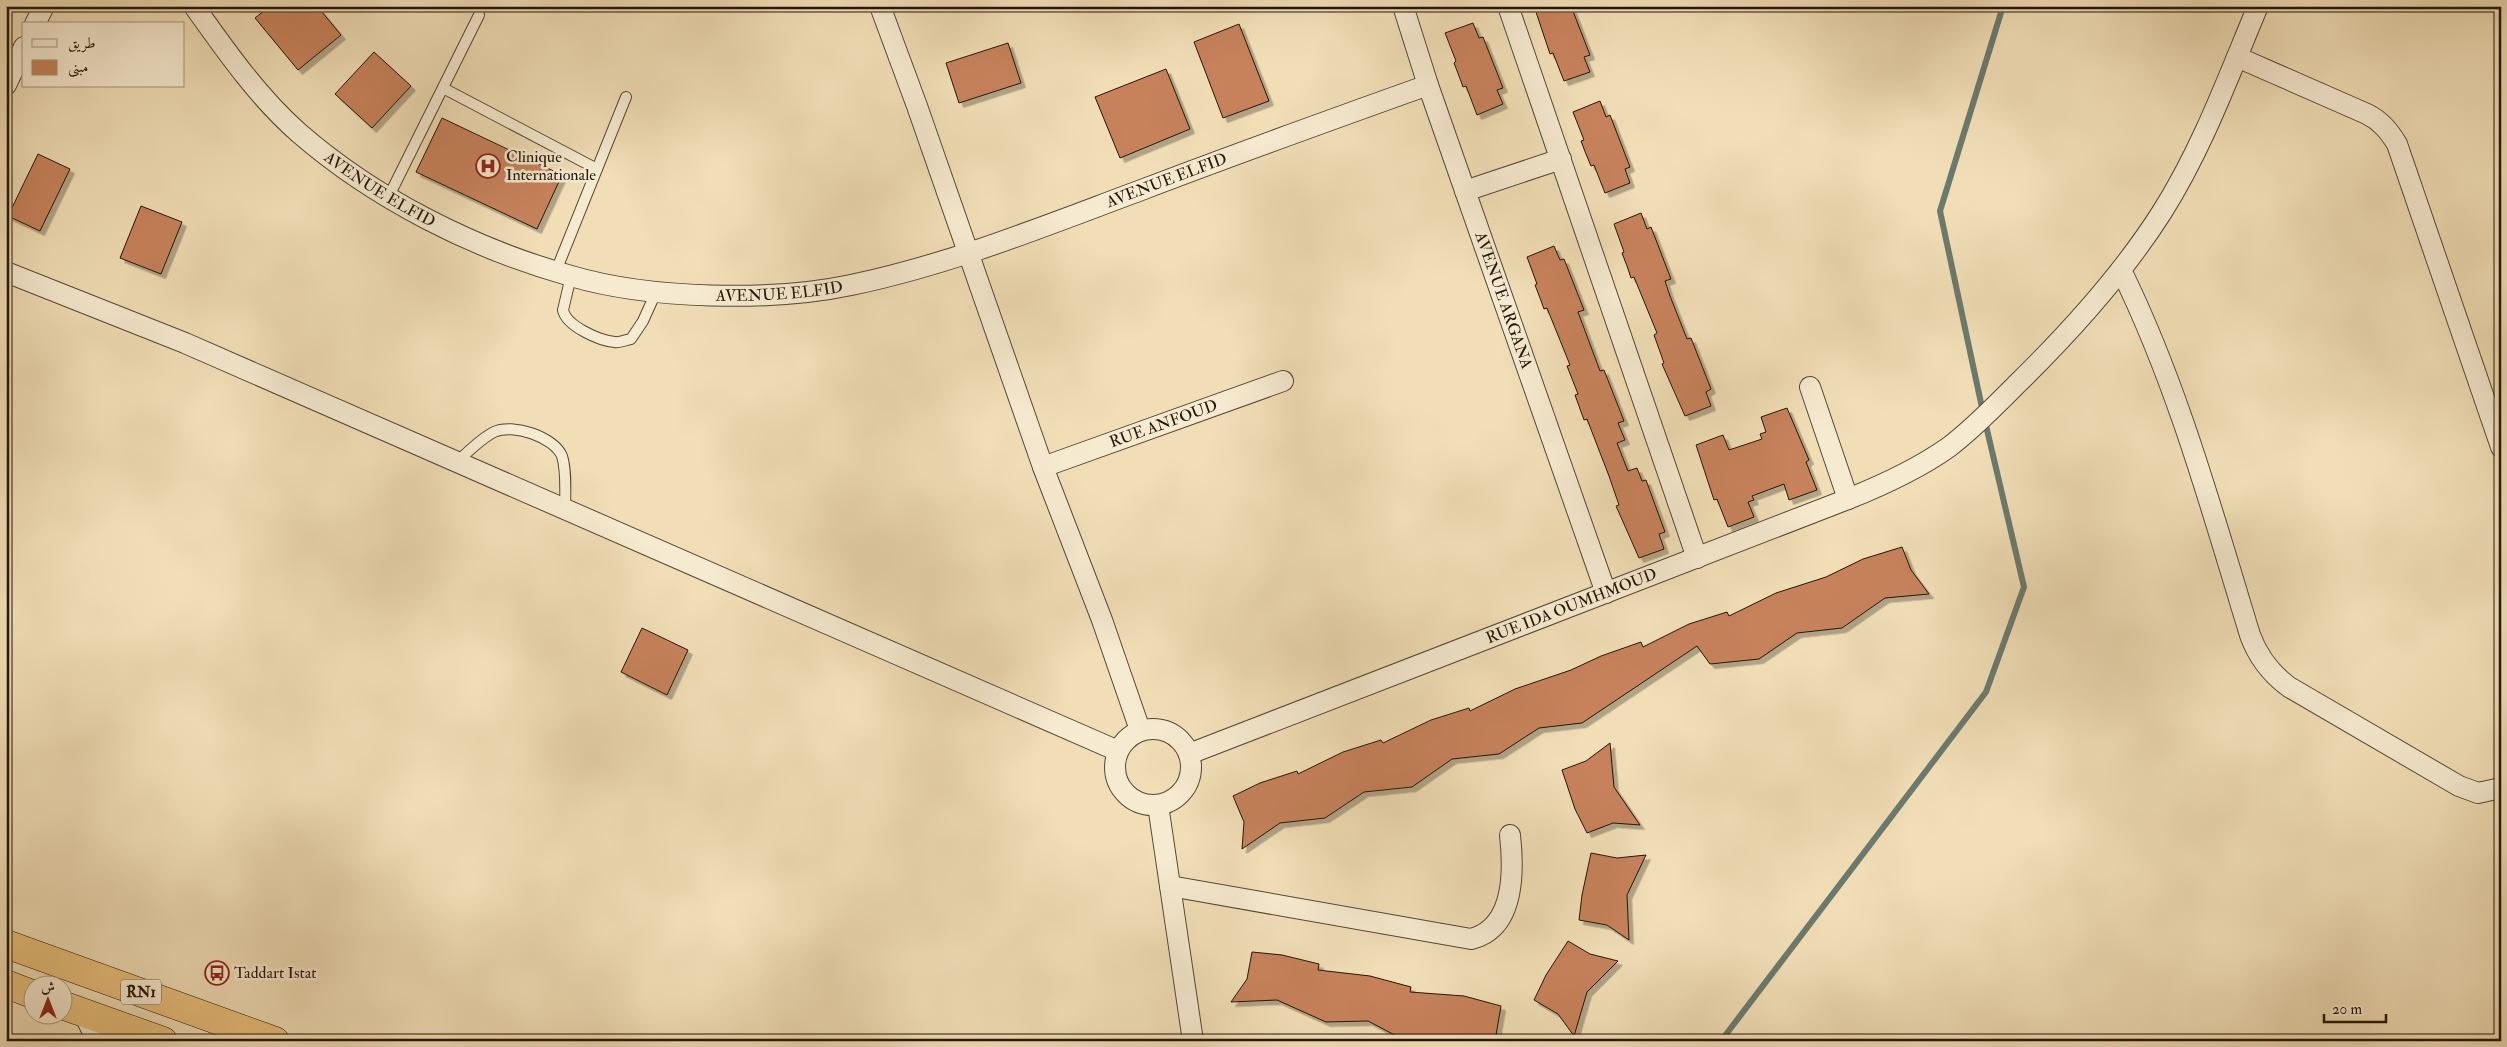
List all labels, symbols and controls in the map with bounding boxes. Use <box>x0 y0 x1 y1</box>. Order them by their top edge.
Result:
legend <box>22 22 185 88</box>
text: طريق <box>68 34 95 53</box>
text: مبنى <box>68 58 88 78</box>
street label: AVENUE ELFID <box>319 147 439 232</box>
place label: Clinique Internationale <box>506 147 596 185</box>
street label: AVENUE ELFID <box>1102 149 1230 213</box>
hospital icon: Clinique Internationale <box>475 153 501 179</box>
street label: AVENUE ARGANA <box>1470 228 1537 371</box>
street label: AVENUE ELFID <box>715 277 844 306</box>
street label: RUE ANFOUD <box>1107 395 1220 452</box>
street label: RUE IDA OUMHMOUD <box>1483 564 1660 648</box>
bus stop icon: Taddart Istat <box>204 960 230 986</box>
place label: Taddart Istat <box>234 963 316 983</box>
north arrow <box>22 974 72 1024</box>
text: ش <box>41 979 55 996</box>
road number: RN1 <box>121 980 161 1004</box>
scale bar <box>2324 992 2387 1024</box>
text: 20 m <box>2332 1000 2362 1019</box>

